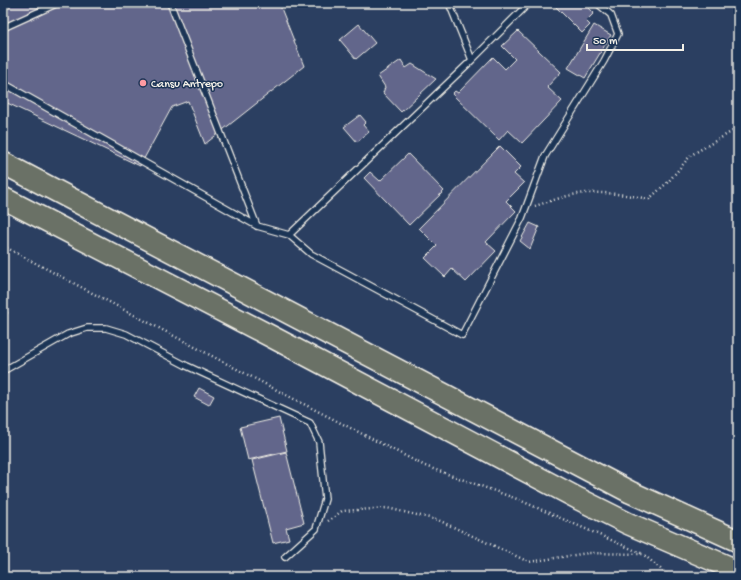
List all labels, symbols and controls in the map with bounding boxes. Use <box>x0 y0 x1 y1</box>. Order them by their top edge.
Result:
scale bar <box>587 26 683 52</box>
text: 50 m <box>593 35 618 49</box>
marker: Cansu Antrepo <box>138 78 148 88</box>
place label: Cansu Antrepo <box>151 78 223 92</box>

